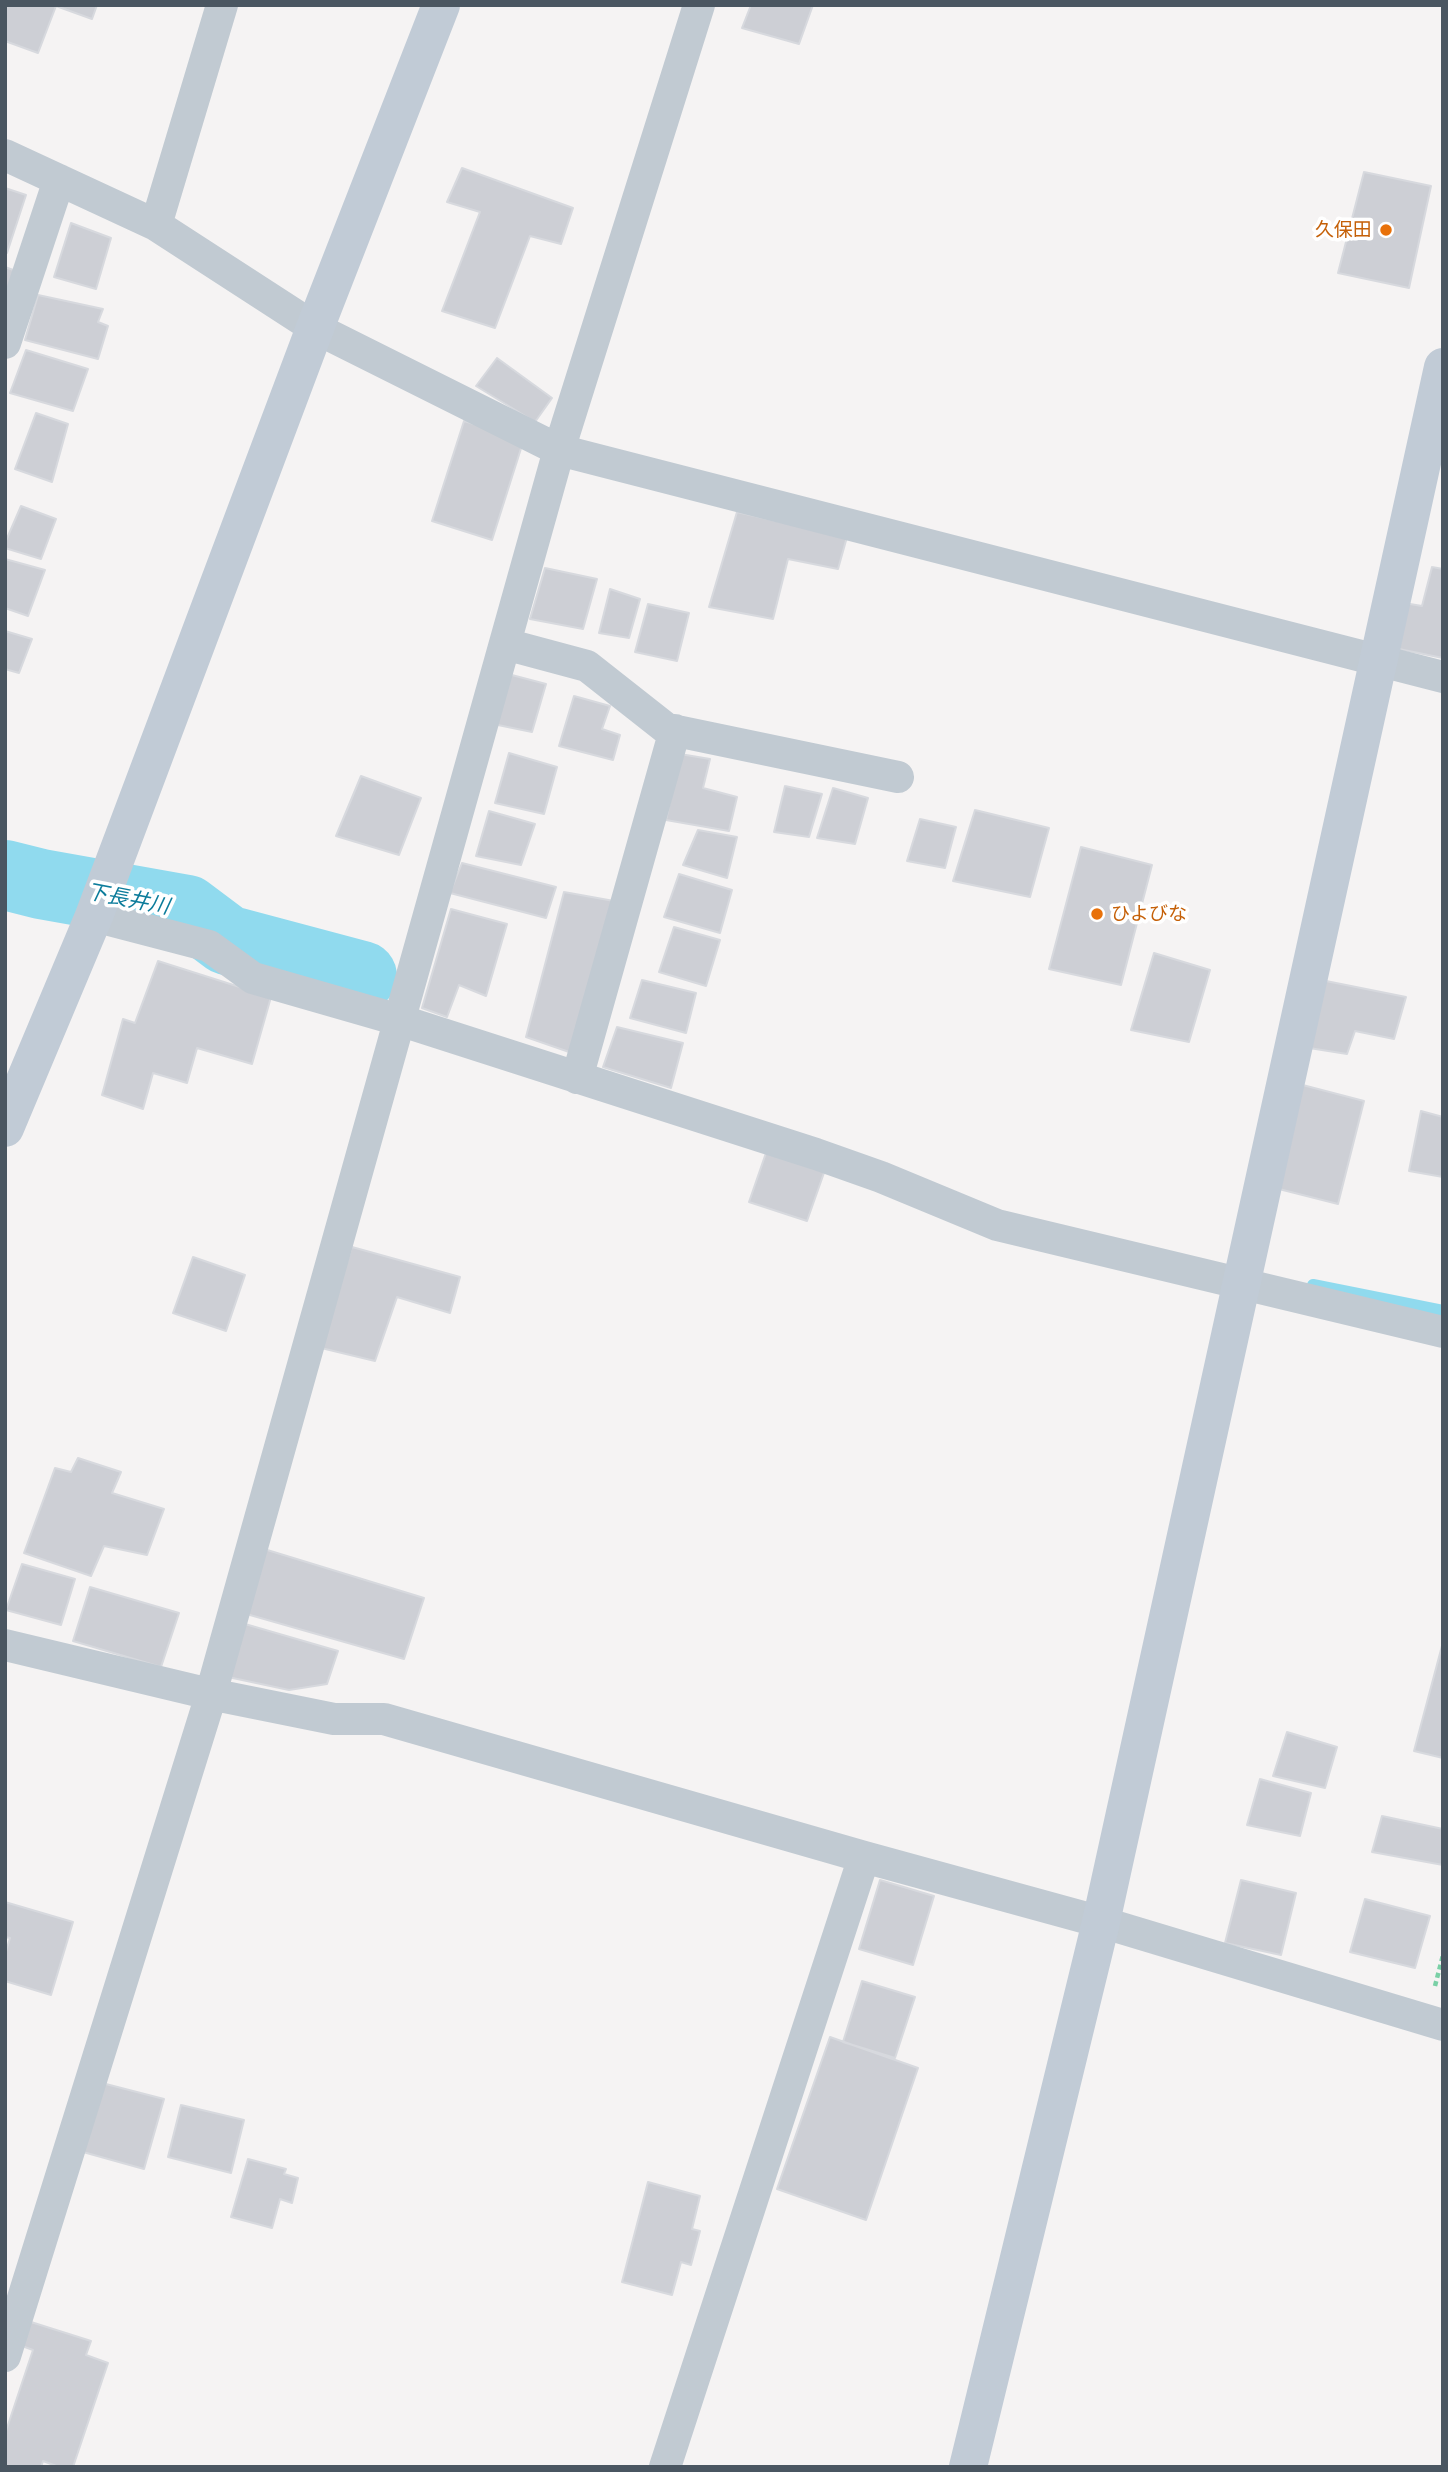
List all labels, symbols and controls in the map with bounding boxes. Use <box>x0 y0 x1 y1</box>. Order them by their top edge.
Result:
place label: 久保田 <box>1315 219 1372 241</box>
marker: 久保田 <box>1378 222 1394 238</box>
water label: 下長井川 <box>84 879 172 919</box>
place label: ひよびな <box>1111 903 1187 925</box>
marker: ひよびな <box>1089 906 1105 922</box>

